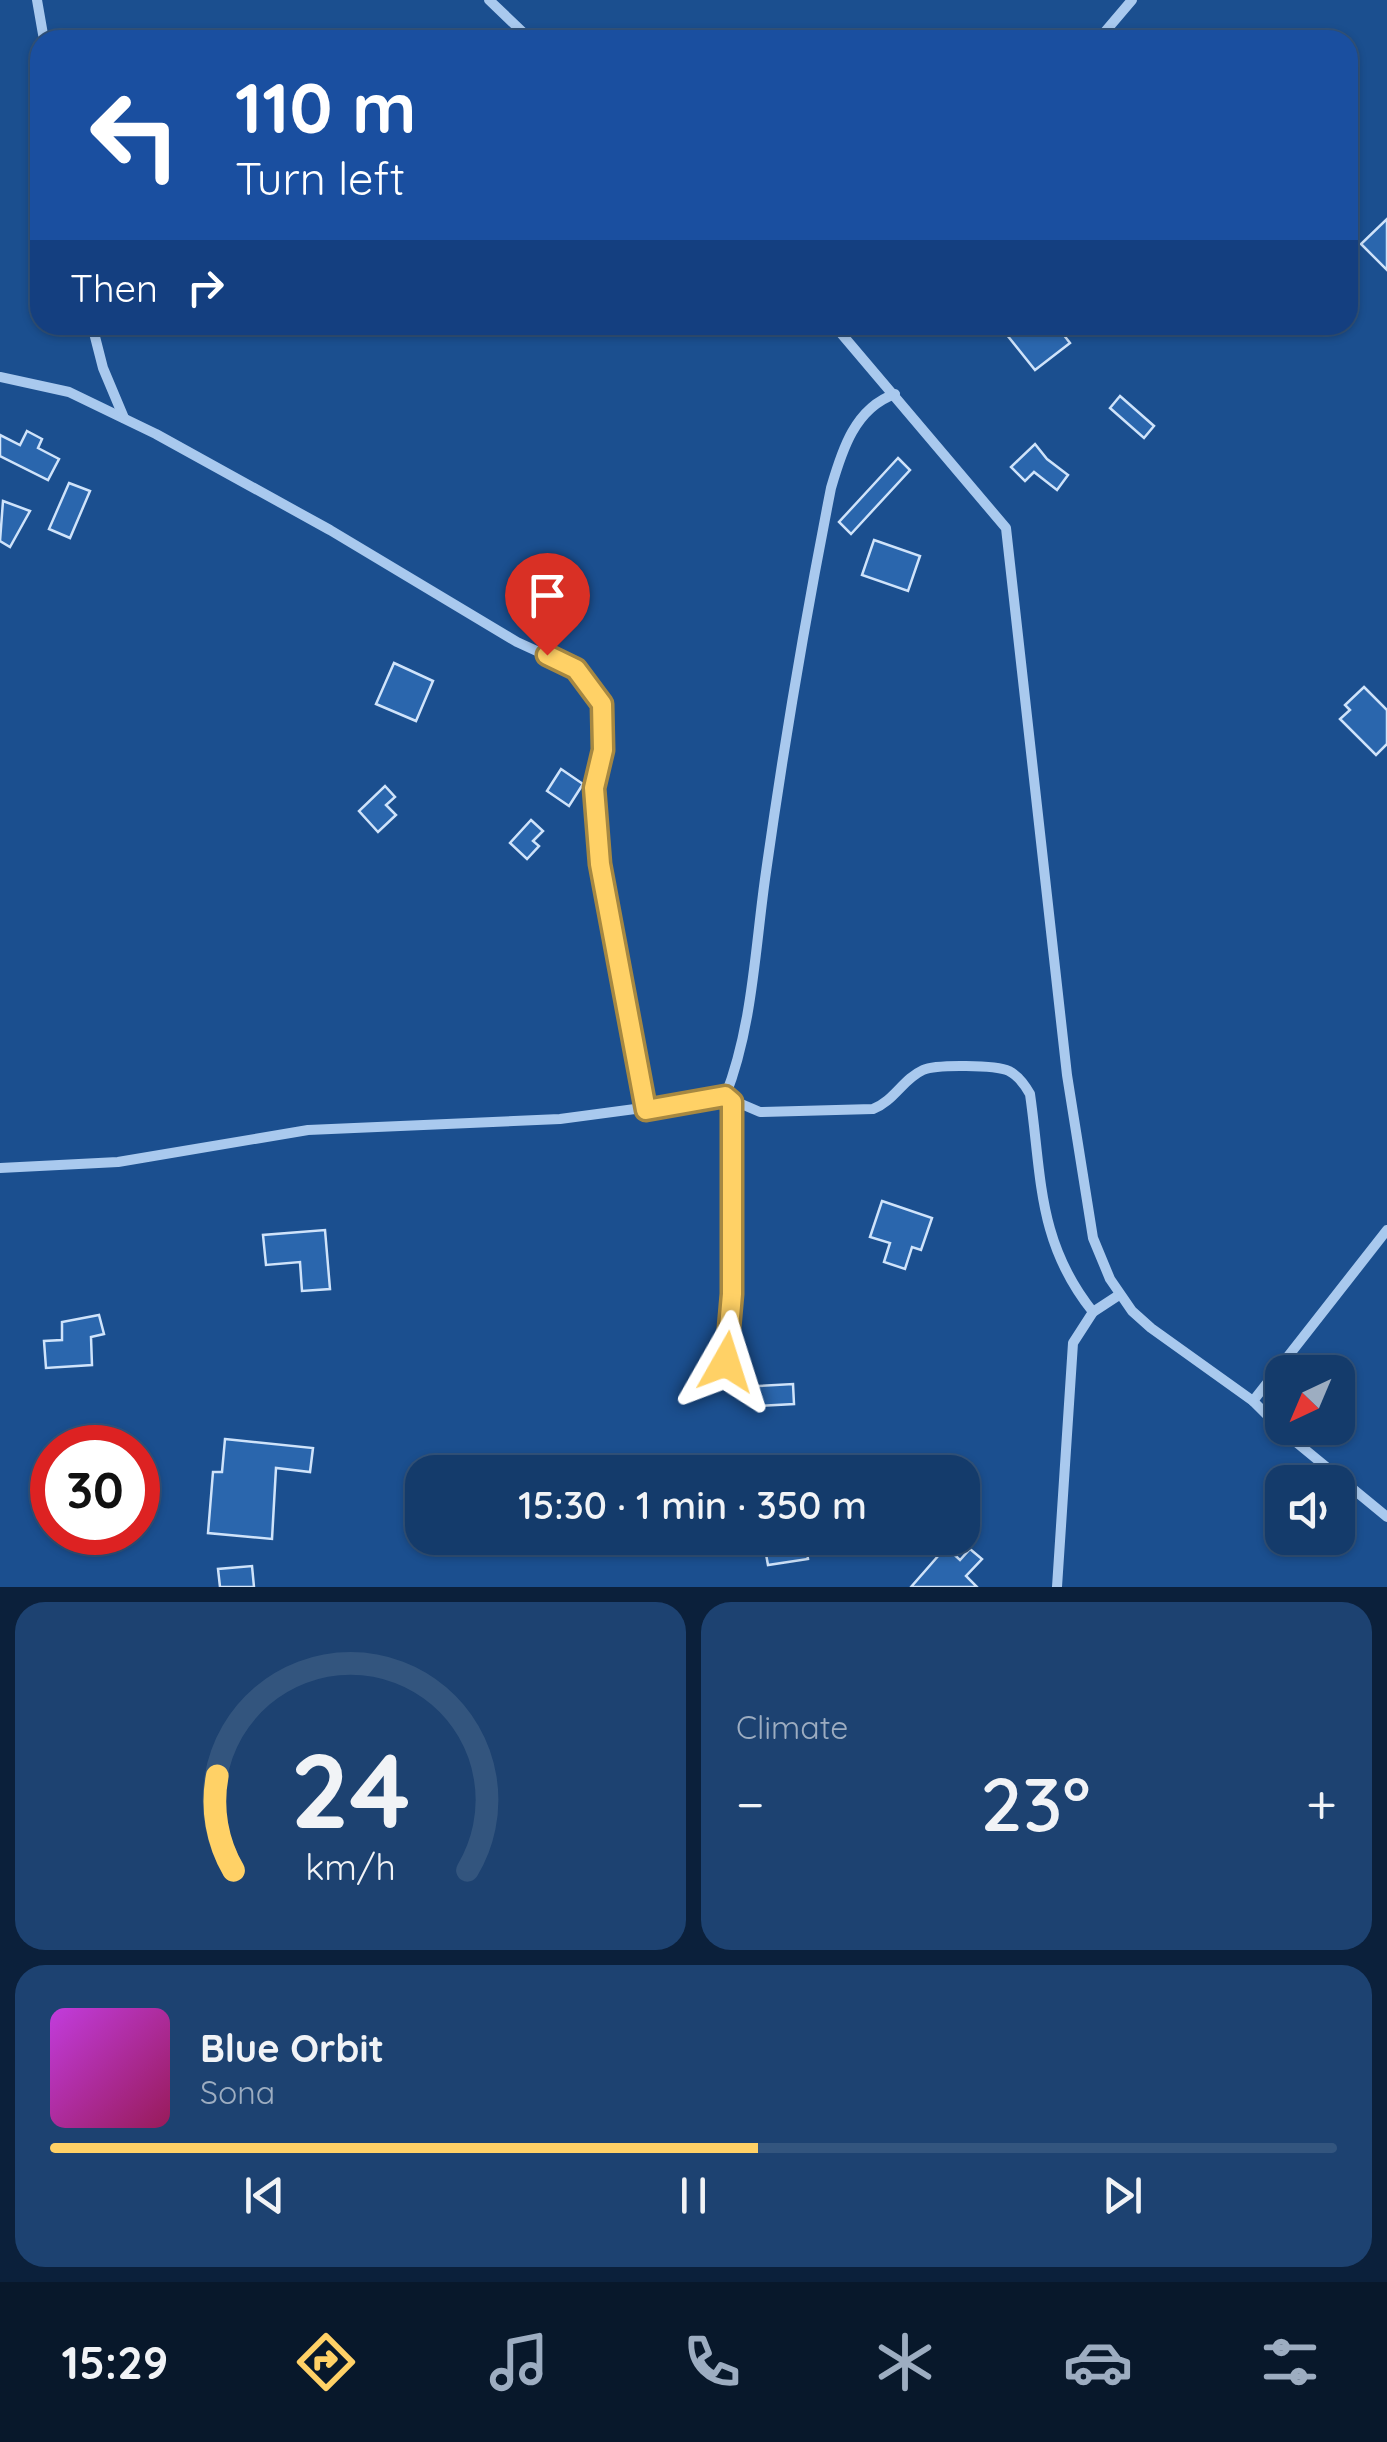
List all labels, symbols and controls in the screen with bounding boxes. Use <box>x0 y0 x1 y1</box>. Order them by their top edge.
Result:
text: 110 m <box>235 63 417 151</box>
icon: left <box>70 70 200 200</box>
text: Turn left <box>235 150 405 206</box>
icon: right <box>178 260 233 315</box>
text: Then <box>70 264 158 312</box>
pin <box>505 553 590 656</box>
icon: arrive <box>520 568 575 623</box>
position arrow <box>674 1310 778 1414</box>
north arrow <box>1265 1355 1355 1445</box>
map controls <box>1265 1355 1355 1555</box>
speed limit sign: 30 <box>30 1425 160 1555</box>
button: sound <box>1265 1465 1355 1555</box>
text: 15:30 · 1 min · 350 m <box>518 1481 867 1529</box>
text: Climate <box>736 1707 848 1747</box>
text: 24 <box>290 1724 411 1854</box>
text: 23° <box>980 1756 1090 1850</box>
text: − <box>736 1769 765 1838</box>
text: + <box>1306 1769 1337 1838</box>
text: km/h <box>305 1844 396 1889</box>
text: Blue Orbit <box>200 2024 384 2072</box>
text: Sona <box>200 2072 275 2112</box>
icon: previous <box>237 2168 292 2223</box>
icon: pause <box>666 2168 721 2223</box>
icon: next <box>1095 2168 1150 2223</box>
icon: directions <box>291 2327 361 2397</box>
icon: music <box>484 2327 554 2397</box>
icon: phone <box>677 2327 747 2397</box>
icon: climate <box>870 2327 940 2397</box>
icon: car <box>1063 2327 1133 2397</box>
icon: filters <box>1255 2327 1325 2397</box>
text: 15:29 <box>61 2334 168 2390</box>

